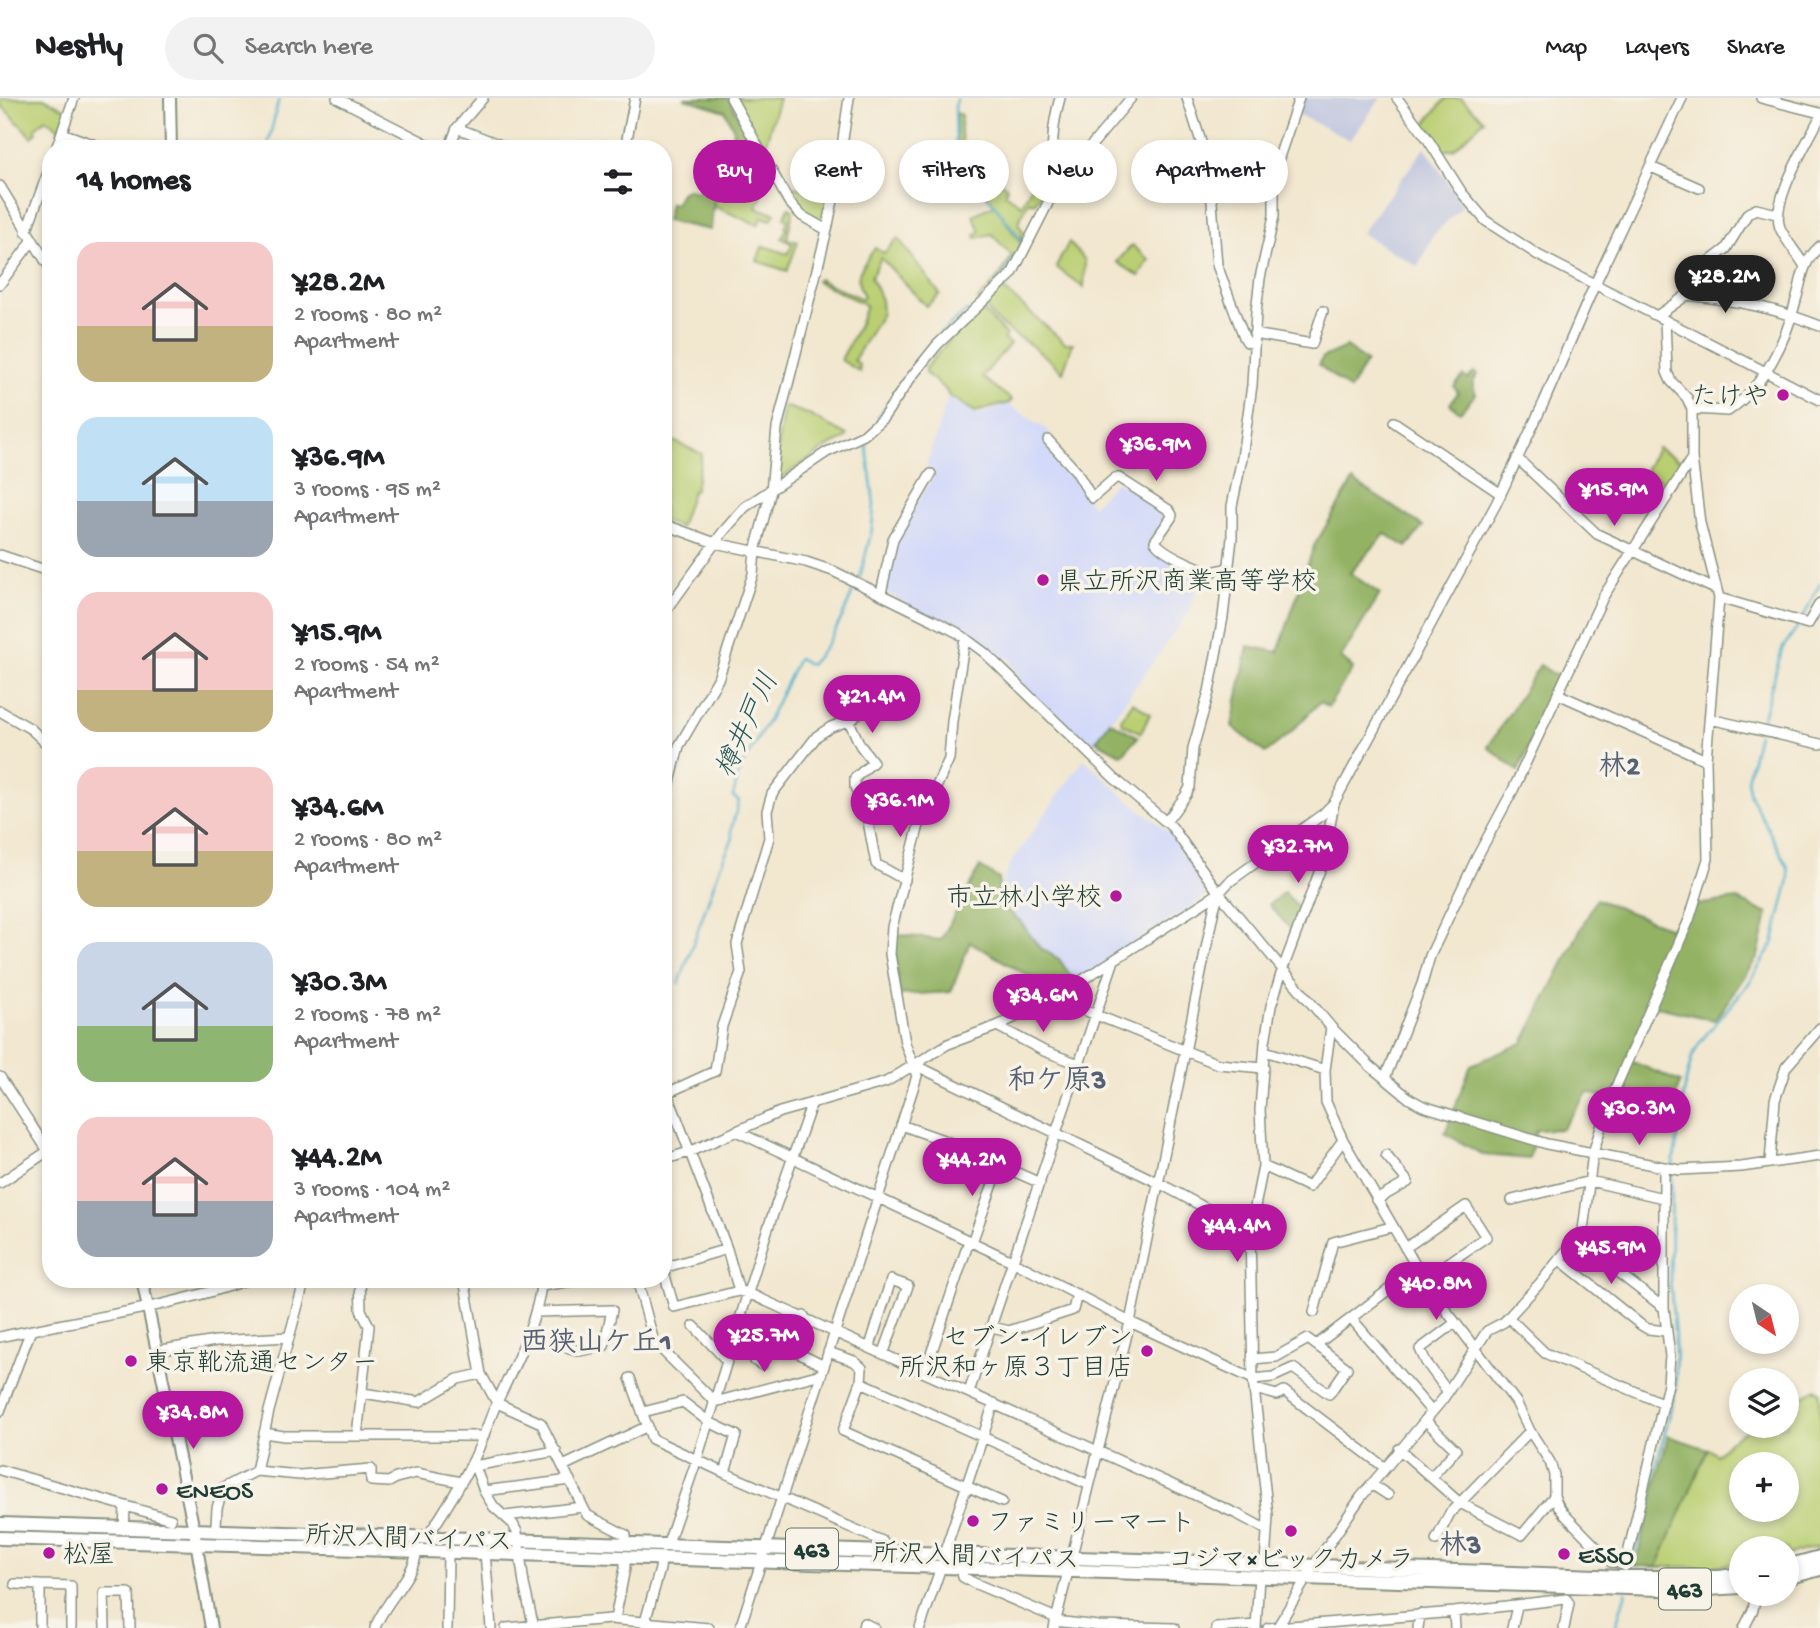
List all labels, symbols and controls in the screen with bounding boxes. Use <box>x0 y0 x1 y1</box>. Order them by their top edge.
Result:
search box <box>165 17 655 80</box>
text: Nestly <box>35 29 123 67</box>
icon: search <box>189 29 227 67</box>
text: Search here <box>245 33 373 64</box>
text: Map <box>1545 34 1587 63</box>
text: Layers <box>1625 34 1689 63</box>
text: Share <box>1727 34 1785 63</box>
chip: Buy <box>693 140 776 203</box>
chip: Rent <box>790 140 885 203</box>
chip: Filters <box>899 140 1009 203</box>
chip: New <box>1023 140 1117 203</box>
chip: Apartment <box>1131 140 1288 203</box>
icon: filters <box>599 163 637 201</box>
text: 14 homes <box>77 165 190 200</box>
pin: ¥28.2M <box>1668 256 1782 315</box>
text: ¥28.2M <box>1691 264 1760 291</box>
text: ¥28.2M <box>294 267 384 302</box>
icon: home <box>133 270 217 354</box>
text: 2 rooms · 80 m² <box>294 302 442 329</box>
text: Apartment <box>294 329 398 356</box>
place label: たけや <box>1691 384 1769 415</box>
marker: たけや <box>1775 387 1791 403</box>
pin: ¥36.9M <box>1099 424 1213 483</box>
text: ¥36.9M <box>1122 432 1190 459</box>
text: ¥36.9M <box>294 442 384 477</box>
icon: home <box>133 445 217 529</box>
pin: ¥15.9M <box>1557 468 1671 528</box>
text: 3 rooms · 95 m² <box>294 477 441 504</box>
text: ¥15.9M <box>1581 477 1647 504</box>
text: Apartment <box>294 504 398 531</box>
place label: 県立所沢商業高等学校 <box>1057 567 1317 600</box>
marker: 県立所沢商業高等学校 <box>1035 572 1051 588</box>
text: ¥15.9M <box>294 617 381 652</box>
icon: home <box>133 620 217 704</box>
text: 2 rooms · 54 m² <box>294 652 440 679</box>
water label: 樽井戸川 <box>710 668 788 784</box>
pin: ¥21.4M <box>815 676 929 735</box>
text: Apartment <box>294 679 398 706</box>
text: ¥21.4M <box>839 684 905 711</box>
district label: 林2 <box>1598 751 1640 785</box>
pin: ¥36.1M <box>843 780 957 839</box>
text: ¥36.1M <box>867 788 933 815</box>
text: ¥34.6M <box>294 792 383 827</box>
icon: home <box>133 795 217 879</box>
pin: ¥32.7M <box>1241 826 1355 885</box>
text: 2 rooms · 80 m² <box>294 827 442 854</box>
text: ¥32.7M <box>1263 834 1333 861</box>
text: Apartment <box>294 854 398 881</box>
place label: 市立林小学校 <box>946 884 1102 916</box>
marker: 市立林小学校 <box>1108 888 1124 904</box>
text: ¥30.3M <box>294 967 386 1002</box>
icon: home <box>133 970 217 1054</box>
pin: ¥34.6M <box>986 974 1100 1034</box>
text: ¥34.6M <box>1009 983 1077 1010</box>
text: 2 rooms · 78 m² <box>294 1002 441 1029</box>
text: Apartment <box>294 1029 398 1056</box>
district label: 和ケ原3 <box>1008 1065 1106 1099</box>
pin: ¥30.3M <box>1582 1088 1696 1147</box>
text: ¥30.3M <box>1604 1096 1674 1123</box>
pin: ¥44.2M <box>915 1138 1029 1198</box>
text: ¥44.2M <box>294 1142 381 1177</box>
icon: home <box>133 1145 217 1229</box>
text: ¥44.2M <box>939 1147 1005 1174</box>
text: 3 rooms · 104 m² <box>294 1177 450 1204</box>
text: Apartment <box>294 1204 398 1231</box>
pin: ¥44.4M <box>1180 1204 1294 1264</box>
text: ¥44.4M <box>1204 1213 1270 1240</box>
pin: ¥45.9M <box>1554 1226 1668 1286</box>
text: ¥45.9M <box>1577 1235 1645 1262</box>
pin: ¥40.8M <box>1379 1262 1493 1322</box>
text: ¥40.8M <box>1401 1271 1471 1298</box>
north arrow <box>1729 1284 1799 1354</box>
map controls <box>1729 1284 1799 1606</box>
pin: ¥25.7M <box>707 1314 821 1374</box>
text: ¥25.7M <box>729 1323 799 1350</box>
place label: セブン-イレブン 所沢和ヶ原３丁目店 <box>899 1324 1133 1386</box>
district label: 西狭山ケ丘1 <box>520 1327 672 1361</box>
marker: セブン-イレブン 所沢和ヶ原３丁目店 <box>1139 1343 1155 1359</box>
place label: 東京靴流通センター <box>145 1348 378 1381</box>
marker: 東京靴流通センター <box>123 1353 139 1369</box>
button: layers <box>1729 1368 1799 1438</box>
pin: ¥34.8M <box>136 1392 250 1451</box>
text: ¥34.8M <box>158 1400 228 1427</box>
button: + <box>1729 1452 1799 1522</box>
place label: ENEOS <box>176 1478 254 1509</box>
marker: ENEOS <box>154 1481 170 1497</box>
place label: ファミリーマート <box>987 1510 1196 1541</box>
marker: ファミリーマート <box>965 1513 981 1529</box>
street label: 所沢入間バイパス <box>305 1521 513 1561</box>
marker: コジマ×ビックカメラ <box>1283 1523 1299 1539</box>
road number: 463 <box>786 1528 838 1569</box>
district label: 林3 <box>1439 1530 1481 1564</box>
button: − <box>1729 1536 1799 1606</box>
street label: 所沢入間バイパス <box>872 1539 1080 1579</box>
place label: 松屋 <box>63 1541 115 1573</box>
place label: ESSO <box>1578 1543 1634 1574</box>
marker: 松屋 <box>41 1545 57 1561</box>
marker: ESSO <box>1556 1546 1572 1562</box>
place label: コジマ×ビックカメラ <box>1168 1547 1414 1578</box>
road number: 463 <box>1659 1568 1711 1610</box>

